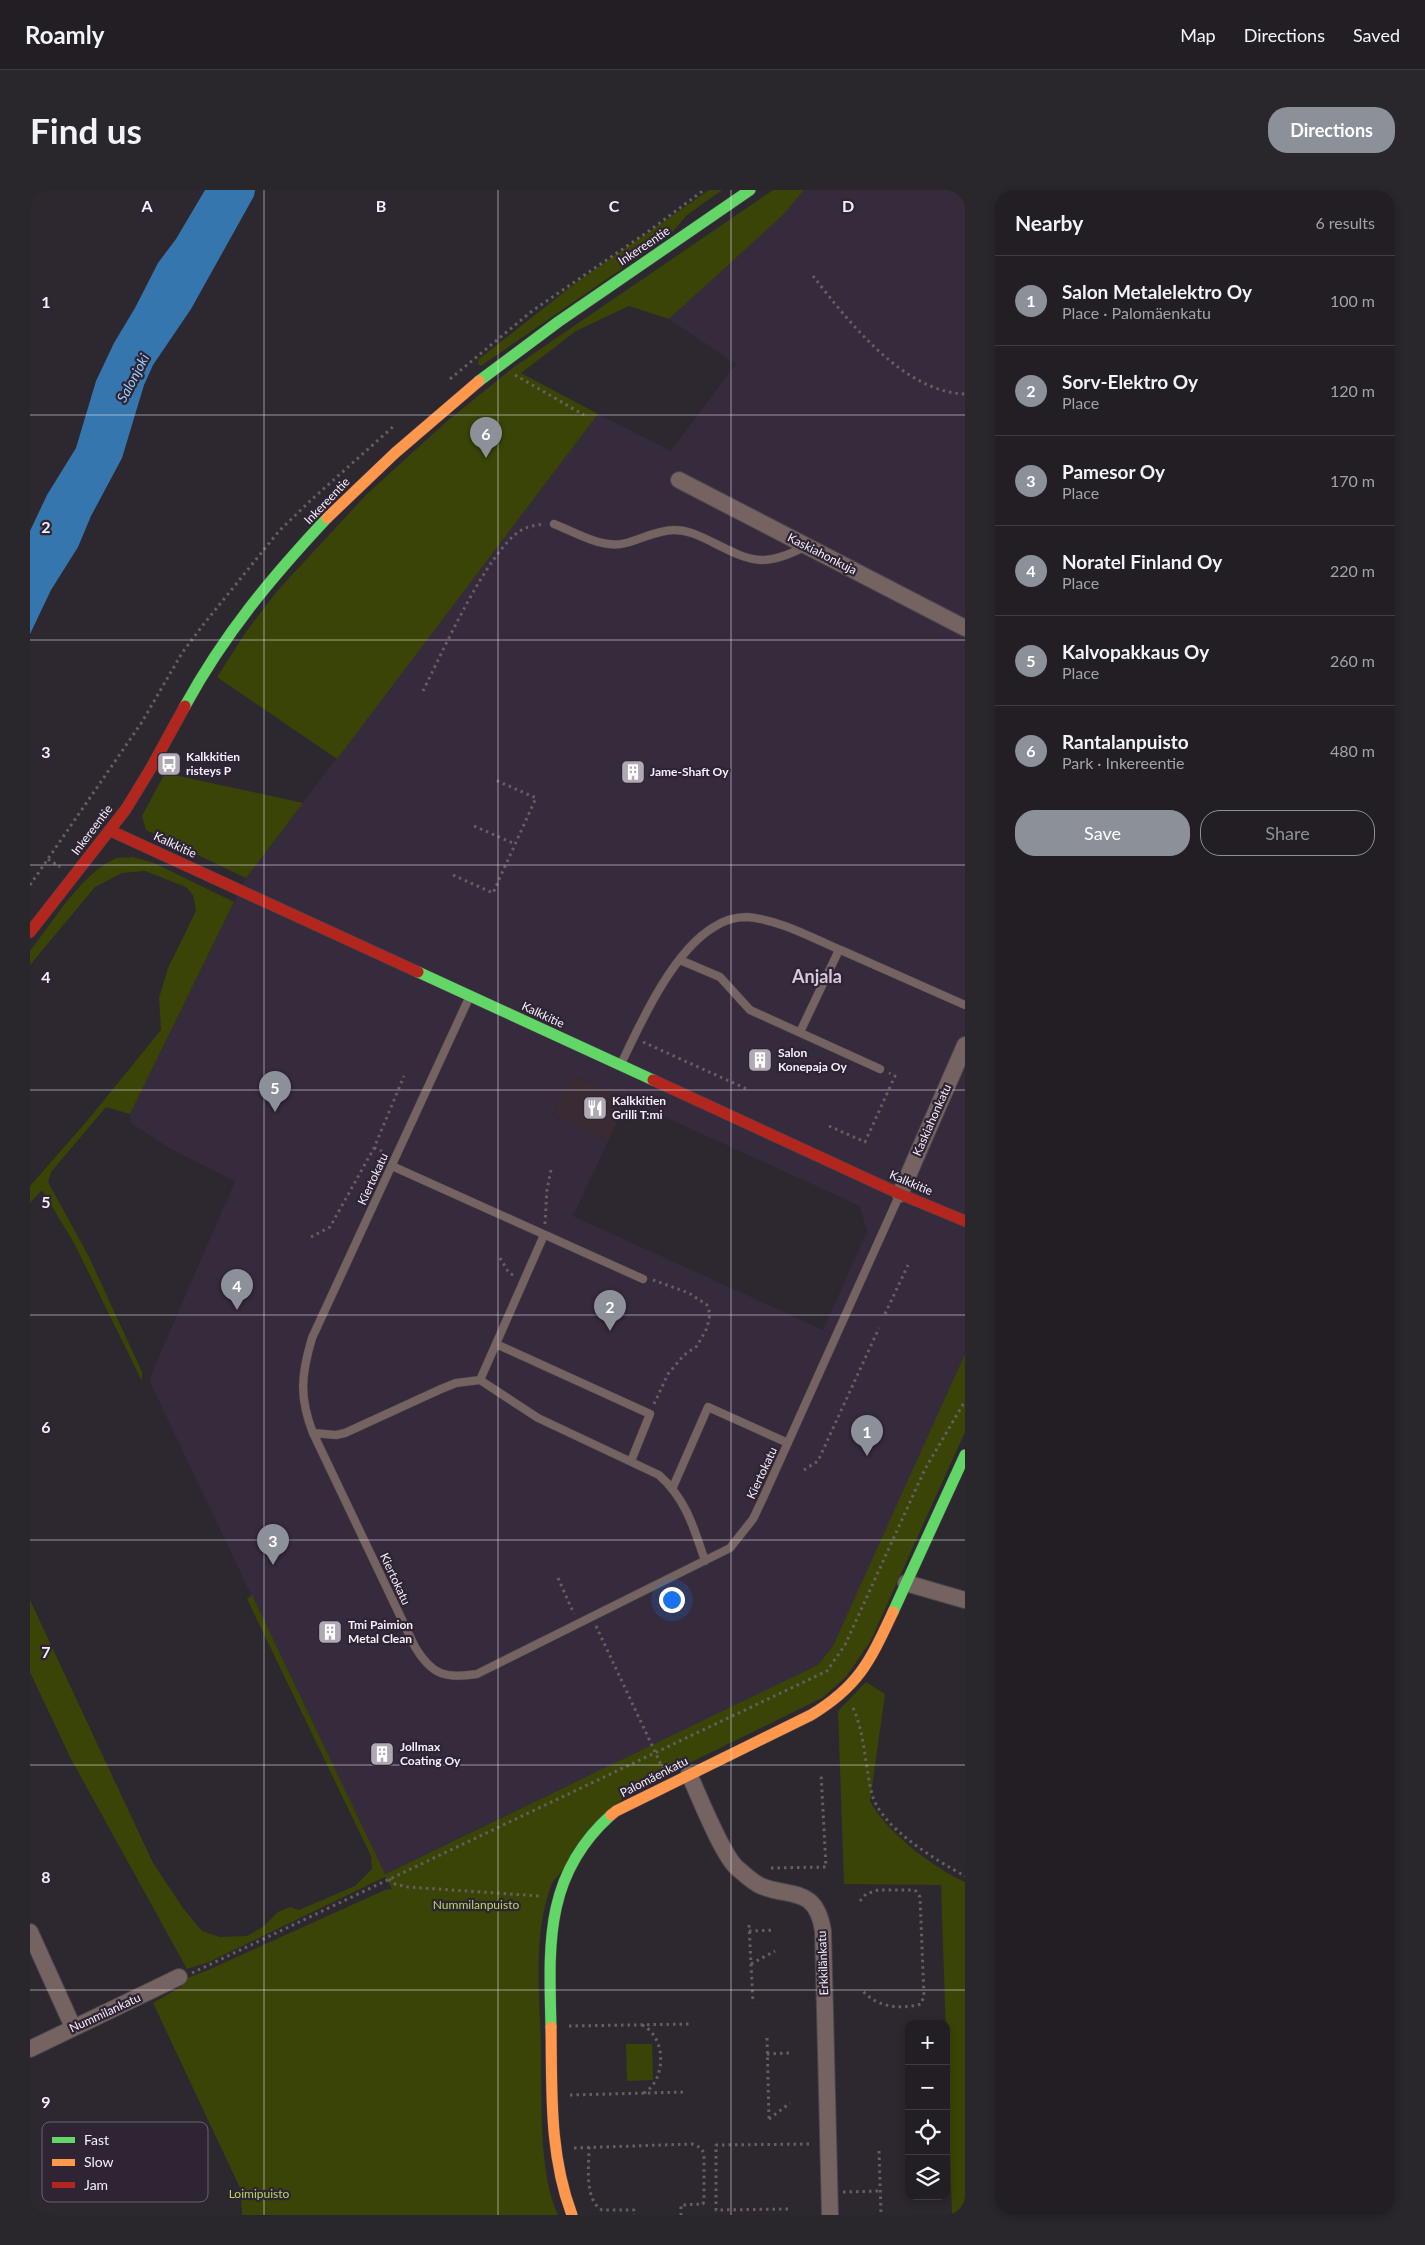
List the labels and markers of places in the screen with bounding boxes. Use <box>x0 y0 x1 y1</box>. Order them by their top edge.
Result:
pin: 6 <box>470 417 502 458</box>
place label: Kalkkitien risteys P <box>186 749 240 778</box>
bus stop icon: Kalkkitien risteys P <box>156 751 182 777</box>
building icon: Jame-Shaft Oy <box>620 759 646 785</box>
place label: Jame-Shaft Oy <box>650 764 729 779</box>
place label: Salon Konepaja Oy <box>778 1045 847 1074</box>
building icon: Salon Konepaja Oy <box>747 1047 773 1073</box>
pin: 5 <box>259 1071 291 1112</box>
place label: Kalkkitien Grilli T:mi <box>612 1093 666 1122</box>
restaurant icon: Kalkkitien Grilli T:mi <box>582 1095 608 1121</box>
pin: 4 <box>221 1269 253 1310</box>
pin: 2 <box>594 1290 626 1331</box>
pin: 1 <box>851 1415 883 1456</box>
pin: 3 <box>257 1524 289 1565</box>
place label: Tmi Paimion Metal Clean <box>348 1617 413 1646</box>
building icon: Tmi Paimion Metal Clean <box>317 1619 343 1645</box>
place label: Jollmax Coating Oy <box>400 1739 461 1768</box>
building icon: Jollmax Coating Oy <box>369 1741 395 1767</box>

